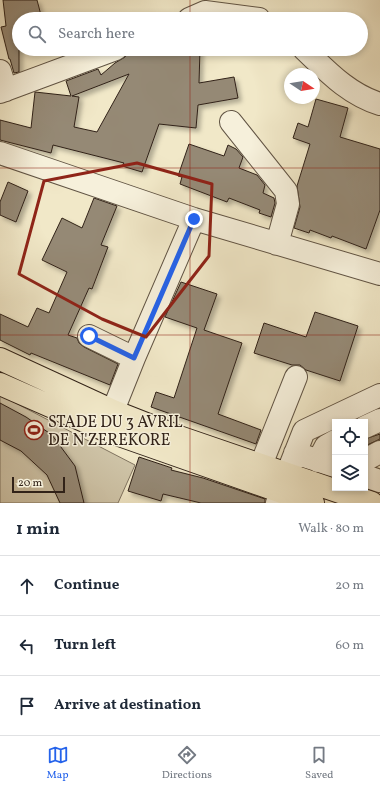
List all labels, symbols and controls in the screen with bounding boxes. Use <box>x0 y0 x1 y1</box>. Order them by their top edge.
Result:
search box <box>12 12 368 56</box>
icon: search <box>26 23 48 45</box>
text: Search here <box>58 24 135 45</box>
north arrow <box>284 68 320 104</box>
route end <box>185 210 203 228</box>
route start <box>80 327 98 345</box>
place label: STADE DU 3 AVRIL DE N'ZEREKORE <box>48 412 183 452</box>
sports icon: STADE DU 3 AVRIL DE N'ZEREKORE <box>23 419 45 441</box>
map controls <box>332 419 368 491</box>
button: locate <box>332 419 368 455</box>
button: layers <box>332 455 368 491</box>
scale bar <box>12 475 65 494</box>
text: 20 m <box>18 476 42 491</box>
text: 1 min <box>16 518 60 541</box>
text: Walk · 80 m <box>298 520 364 538</box>
icon: ahead <box>16 575 38 597</box>
text: Continue <box>54 575 119 596</box>
text: 20 m <box>335 577 364 595</box>
icon: left <box>16 635 38 657</box>
text: Turn left <box>54 635 116 656</box>
text: 60 m <box>336 637 364 655</box>
icon: arrive <box>16 695 38 717</box>
text: Arrive at destination <box>54 695 201 716</box>
tab: Map <box>47 744 69 783</box>
tab: Directions <box>162 744 212 783</box>
tab: Saved <box>305 744 333 783</box>

